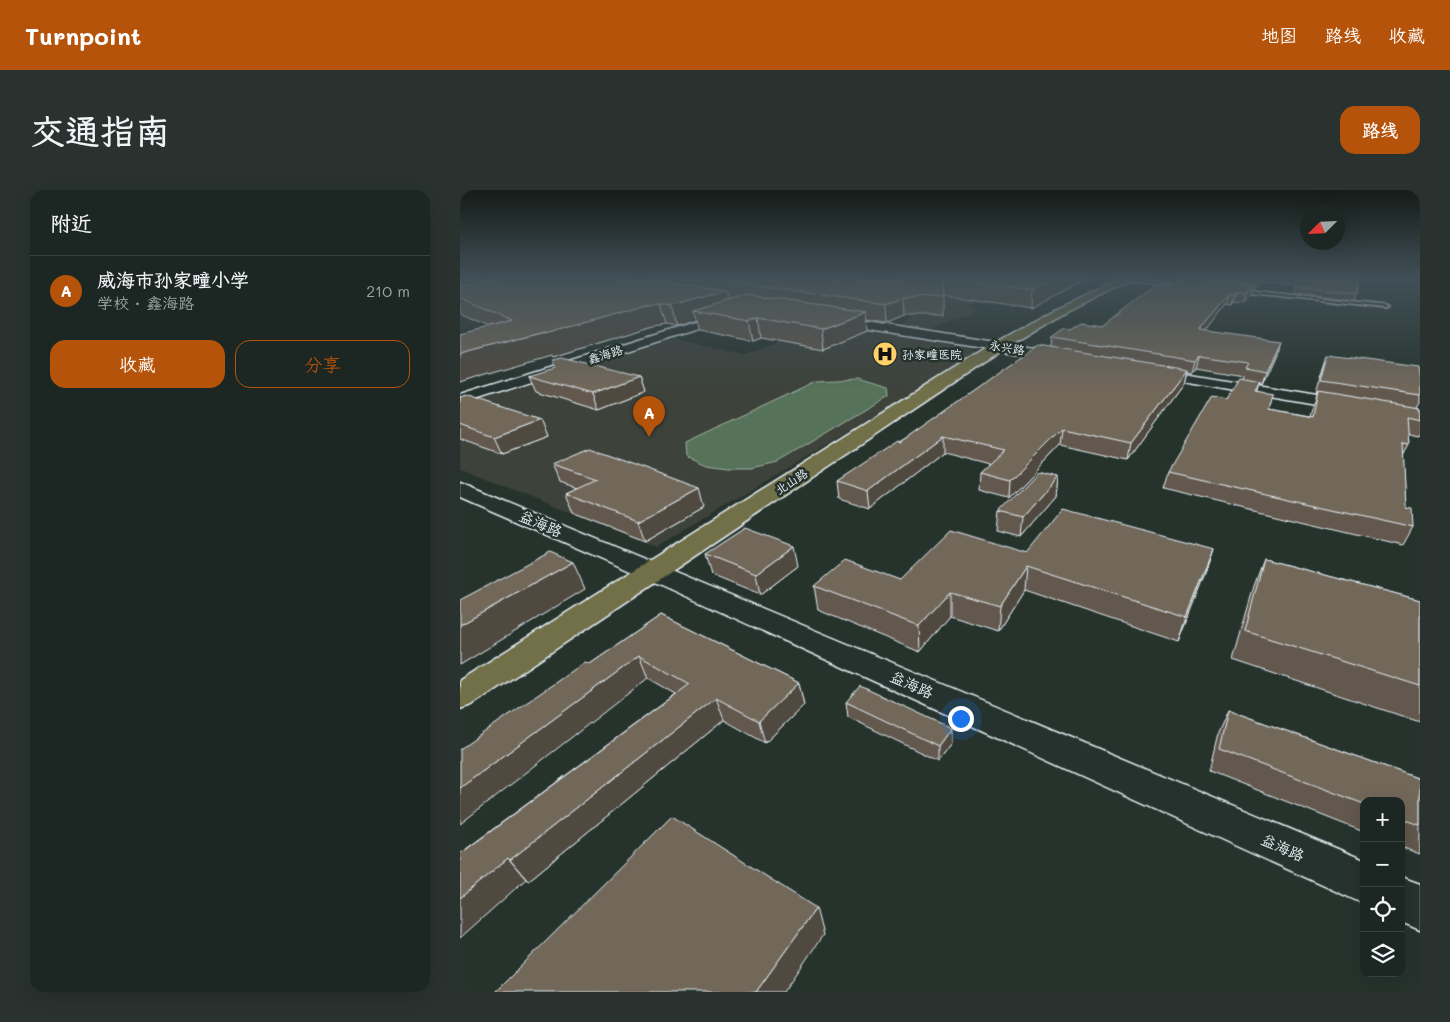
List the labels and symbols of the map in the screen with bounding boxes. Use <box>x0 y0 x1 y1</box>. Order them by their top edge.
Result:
north arrow <box>1300 205 1345 250</box>
street label: 永兴路 <box>988 336 1026 358</box>
street label: 鑫海路 <box>585 341 625 367</box>
hospital icon: 孙家疃医院 <box>872 341 898 367</box>
place label: 孙家疃医院 <box>902 346 962 362</box>
pin: A <box>633 396 665 437</box>
street label: 北山路 <box>772 464 810 498</box>
street label: 益海路 <box>516 505 566 541</box>
street label: 益海路 <box>887 666 937 702</box>
your location <box>948 706 974 732</box>
street label: 益海路 <box>1258 829 1308 865</box>

